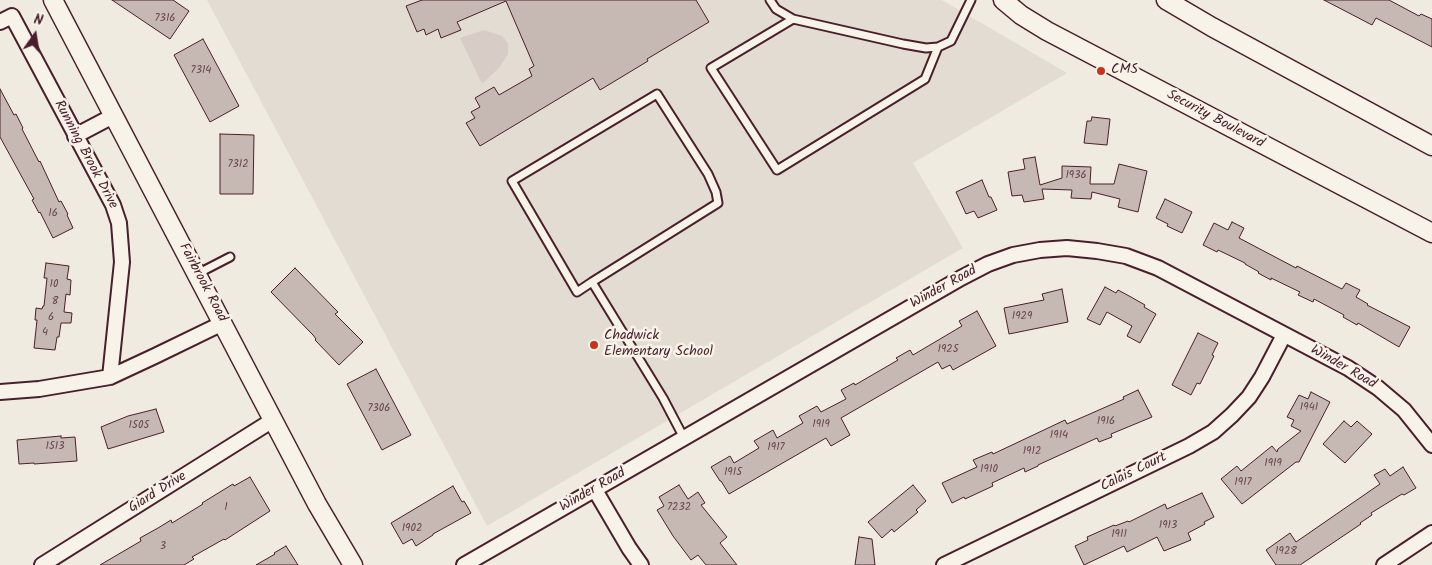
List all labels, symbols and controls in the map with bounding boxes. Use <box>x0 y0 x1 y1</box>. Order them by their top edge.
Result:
text: N <box>32 9 45 32</box>
north arrow <box>10 10 60 60</box>
house number: 7316 <box>155 12 175 26</box>
place label: CMS <box>1111 63 1138 79</box>
house number: 7314 <box>191 64 211 78</box>
marker: CMS <box>1095 65 1107 77</box>
street label: Security Boulevard <box>1163 87 1267 153</box>
street label: Running Brook Drive <box>49 98 121 212</box>
house number: 7312 <box>227 158 249 172</box>
house number: 1936 <box>1065 169 1087 183</box>
house number: 16 <box>48 207 58 221</box>
street label: Fairbrook Road <box>174 241 230 325</box>
street label: Winder Road <box>908 263 980 313</box>
house number: 10 <box>50 278 58 292</box>
house number: 8 <box>52 295 58 309</box>
house number: 1929 <box>1012 310 1032 324</box>
house number: 6 <box>48 311 54 325</box>
house number: 4 <box>42 326 48 340</box>
place label: Chadwick Elementary School <box>604 329 713 362</box>
marker: Chadwick Elementary School <box>588 339 600 351</box>
street label: Winder Road <box>1307 342 1379 394</box>
house number: 1925 <box>937 343 959 357</box>
house number: 1941 <box>1300 401 1318 415</box>
house number: 7306 <box>368 402 390 416</box>
house number: 1916 <box>1097 415 1115 429</box>
house number: 1919 <box>812 418 830 432</box>
house number: 1505 <box>129 419 149 433</box>
house number: 1914 <box>1050 429 1068 443</box>
house number: 1513 <box>45 440 65 454</box>
house number: 1917 <box>767 441 785 455</box>
house number: 1912 <box>1023 445 1041 459</box>
street label: Calais Court <box>1098 450 1170 496</box>
house number: 1919 <box>1264 457 1282 471</box>
house number: 1910 <box>980 463 998 477</box>
street label: Winder Road <box>557 465 629 517</box>
house number: 1915 <box>724 466 742 480</box>
street label: Giard Drive <box>126 469 190 517</box>
house number: 1917 <box>1234 476 1252 490</box>
house number: 1 <box>224 501 228 515</box>
house number: 7232 <box>667 501 691 515</box>
house number: 1913 <box>1159 519 1177 533</box>
house number: 1902 <box>402 522 422 536</box>
house number: 1911 <box>1111 528 1127 542</box>
house number: 3 <box>160 540 166 554</box>
house number: 1928 <box>1275 545 1297 559</box>

